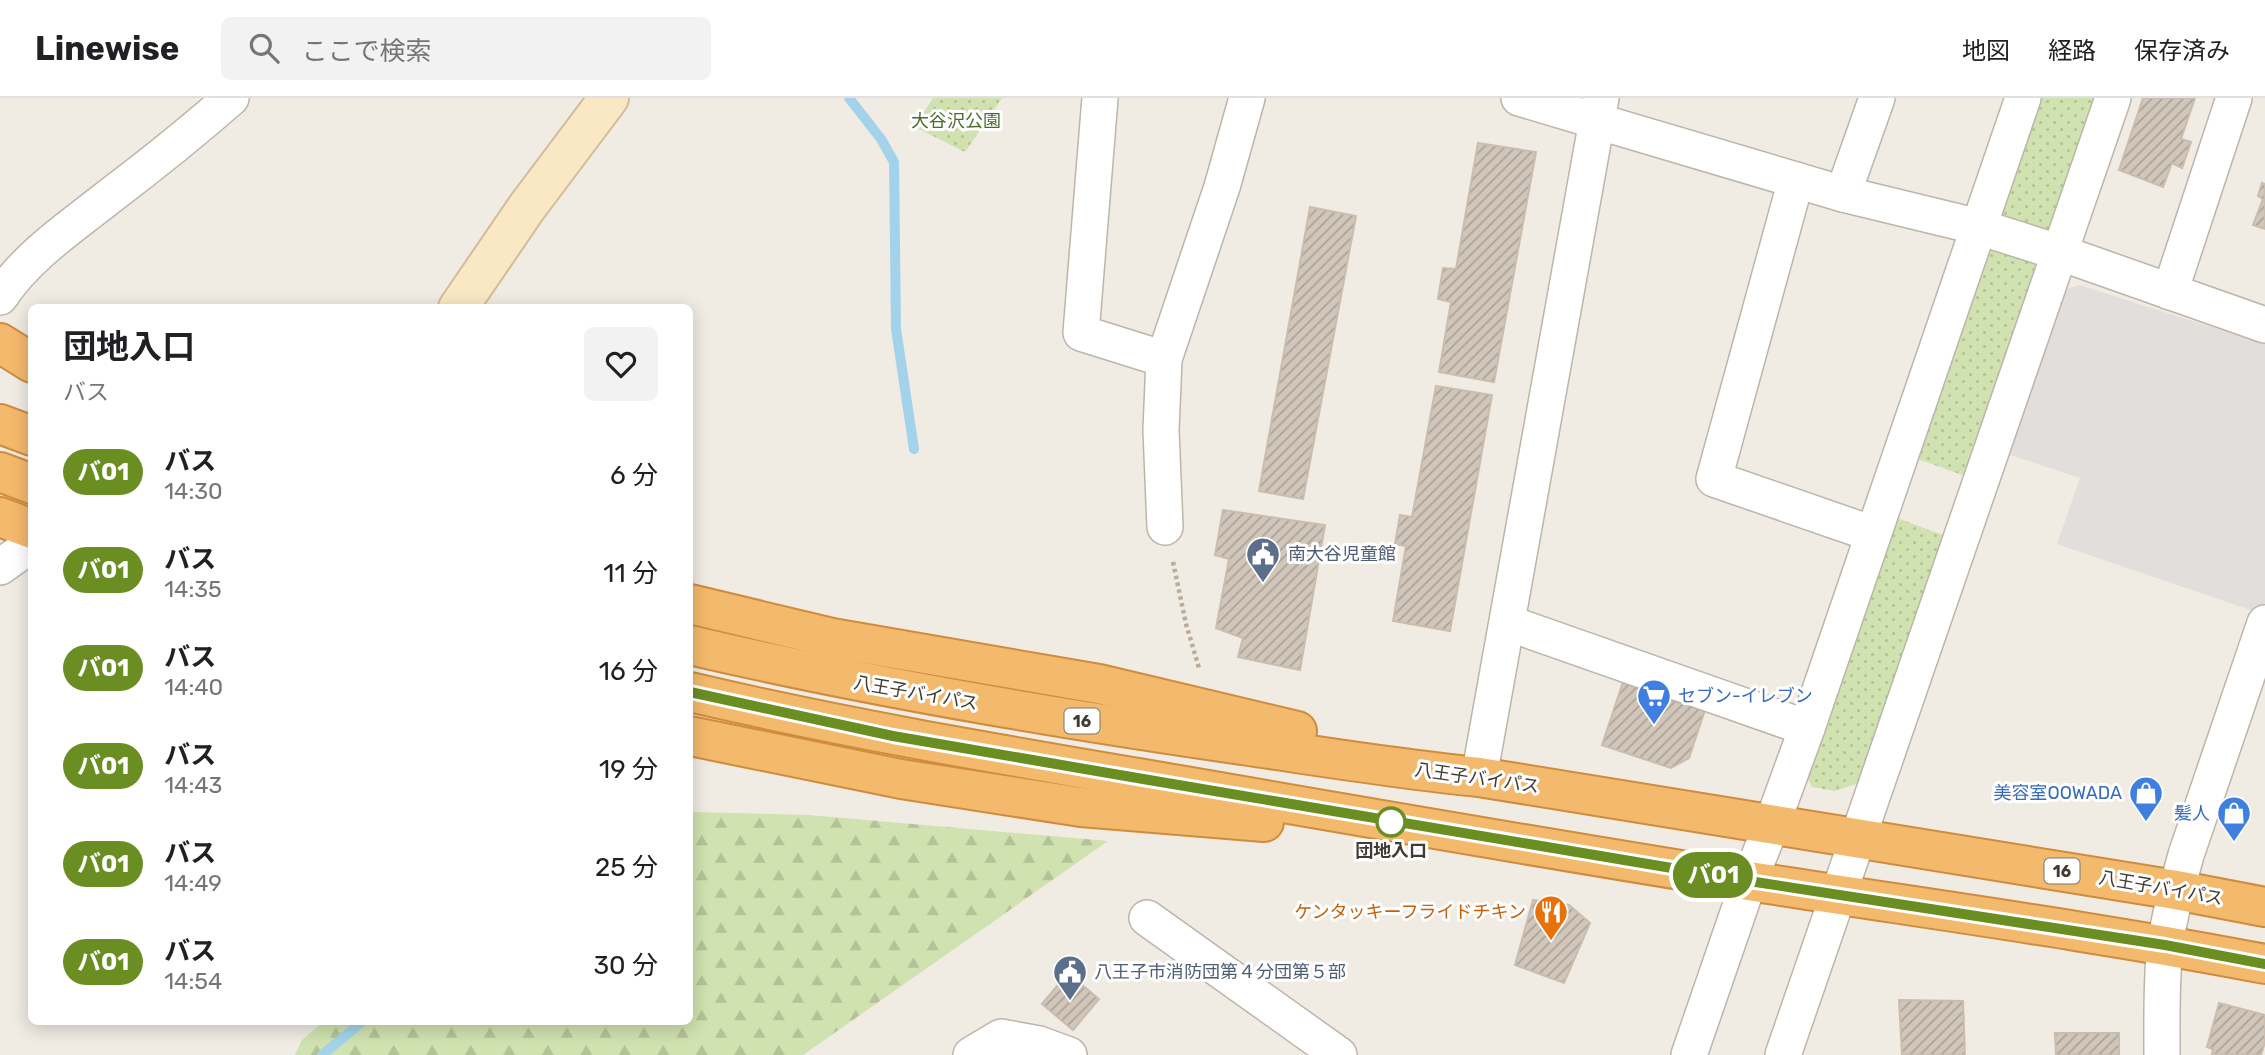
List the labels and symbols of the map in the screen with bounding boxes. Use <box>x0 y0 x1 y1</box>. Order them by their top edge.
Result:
park label: 大谷沢公園 <box>911 110 1001 132</box>
public building icon: 南大谷児童館 <box>1244 535 1282 584</box>
place label: 南大谷児童館 <box>1288 543 1396 565</box>
street label: 八王子バイパス <box>852 671 980 715</box>
supermarket icon: セブン-イレブン <box>1635 677 1673 726</box>
place label: セブン-イレブン <box>1678 685 1813 707</box>
road number: 16 <box>1064 708 1100 734</box>
street label: 八王子バイパス <box>1413 758 1541 798</box>
shop icon: 美容室OOWADA <box>2127 774 2165 823</box>
place label: 美容室OOWADA <box>1994 782 2122 804</box>
shop icon: 髪人 <box>2215 794 2253 843</box>
place label: 髪人 <box>2174 802 2210 824</box>
marker: 団地入口 <box>1376 807 1406 837</box>
place label: 団地入口 <box>1355 840 1427 862</box>
line badge: バ01 <box>1673 852 1753 898</box>
road number: 16 <box>2044 858 2080 884</box>
street label: 八王子バイパス <box>2097 866 2225 910</box>
restaurant icon: ケンタッキーフライドチキン <box>1532 893 1570 942</box>
place label: ケンタッキーフライドチキン <box>1294 901 1526 923</box>
public building icon: 八王子市消防団第４分団第５部 <box>1051 953 1089 1002</box>
place label: 八王子市消防団第４分団第５部 <box>1094 961 1346 983</box>

